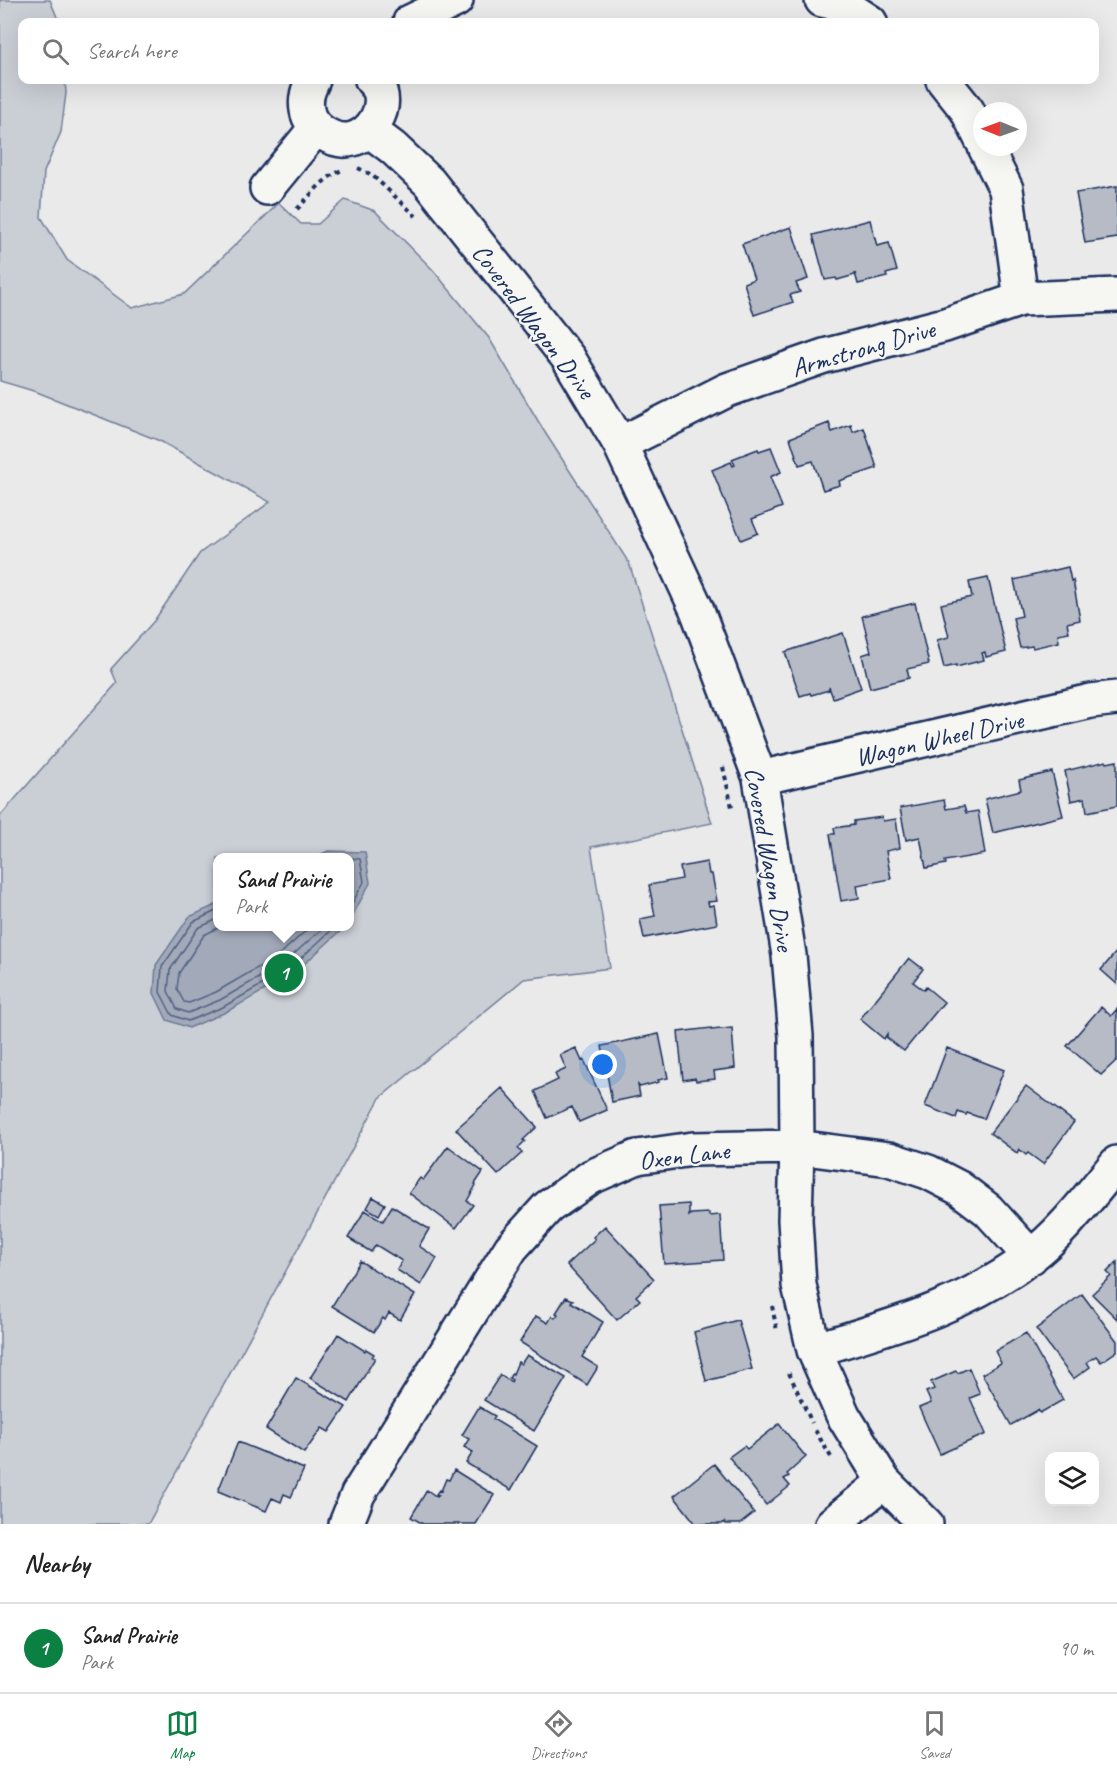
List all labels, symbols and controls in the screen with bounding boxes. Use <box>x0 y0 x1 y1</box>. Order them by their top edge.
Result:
search box <box>18 18 1099 84</box>
icon: search <box>39 35 72 68</box>
text: Search here <box>87 37 177 65</box>
north arrow <box>973 102 1027 156</box>
street label: Covered Wagon Drive <box>465 237 604 407</box>
street label: Armstrong Drive <box>788 312 940 385</box>
street label: Wagon Wheel Drive <box>852 703 1028 774</box>
street label: Covered Wagon Drive <box>737 765 802 956</box>
popup <box>213 853 354 931</box>
text: Sand Prairie <box>236 866 331 894</box>
text: Park <box>236 894 267 919</box>
pin: 1 <box>264 950 304 996</box>
your location <box>588 1050 617 1079</box>
street label: Oxen Lane <box>637 1133 733 1177</box>
map controls <box>1045 1452 1099 1506</box>
button: layers <box>1045 1452 1099 1506</box>
text: Nearby <box>24 1547 89 1580</box>
text: Sand Prairie <box>81 1622 177 1650</box>
text: 1 <box>39 1636 48 1661</box>
text: 90 m <box>1059 1636 1093 1661</box>
text: Park <box>81 1650 113 1675</box>
tab: Map <box>166 1707 199 1763</box>
tab: Directions <box>531 1707 586 1763</box>
tab: Saved <box>918 1707 951 1763</box>

